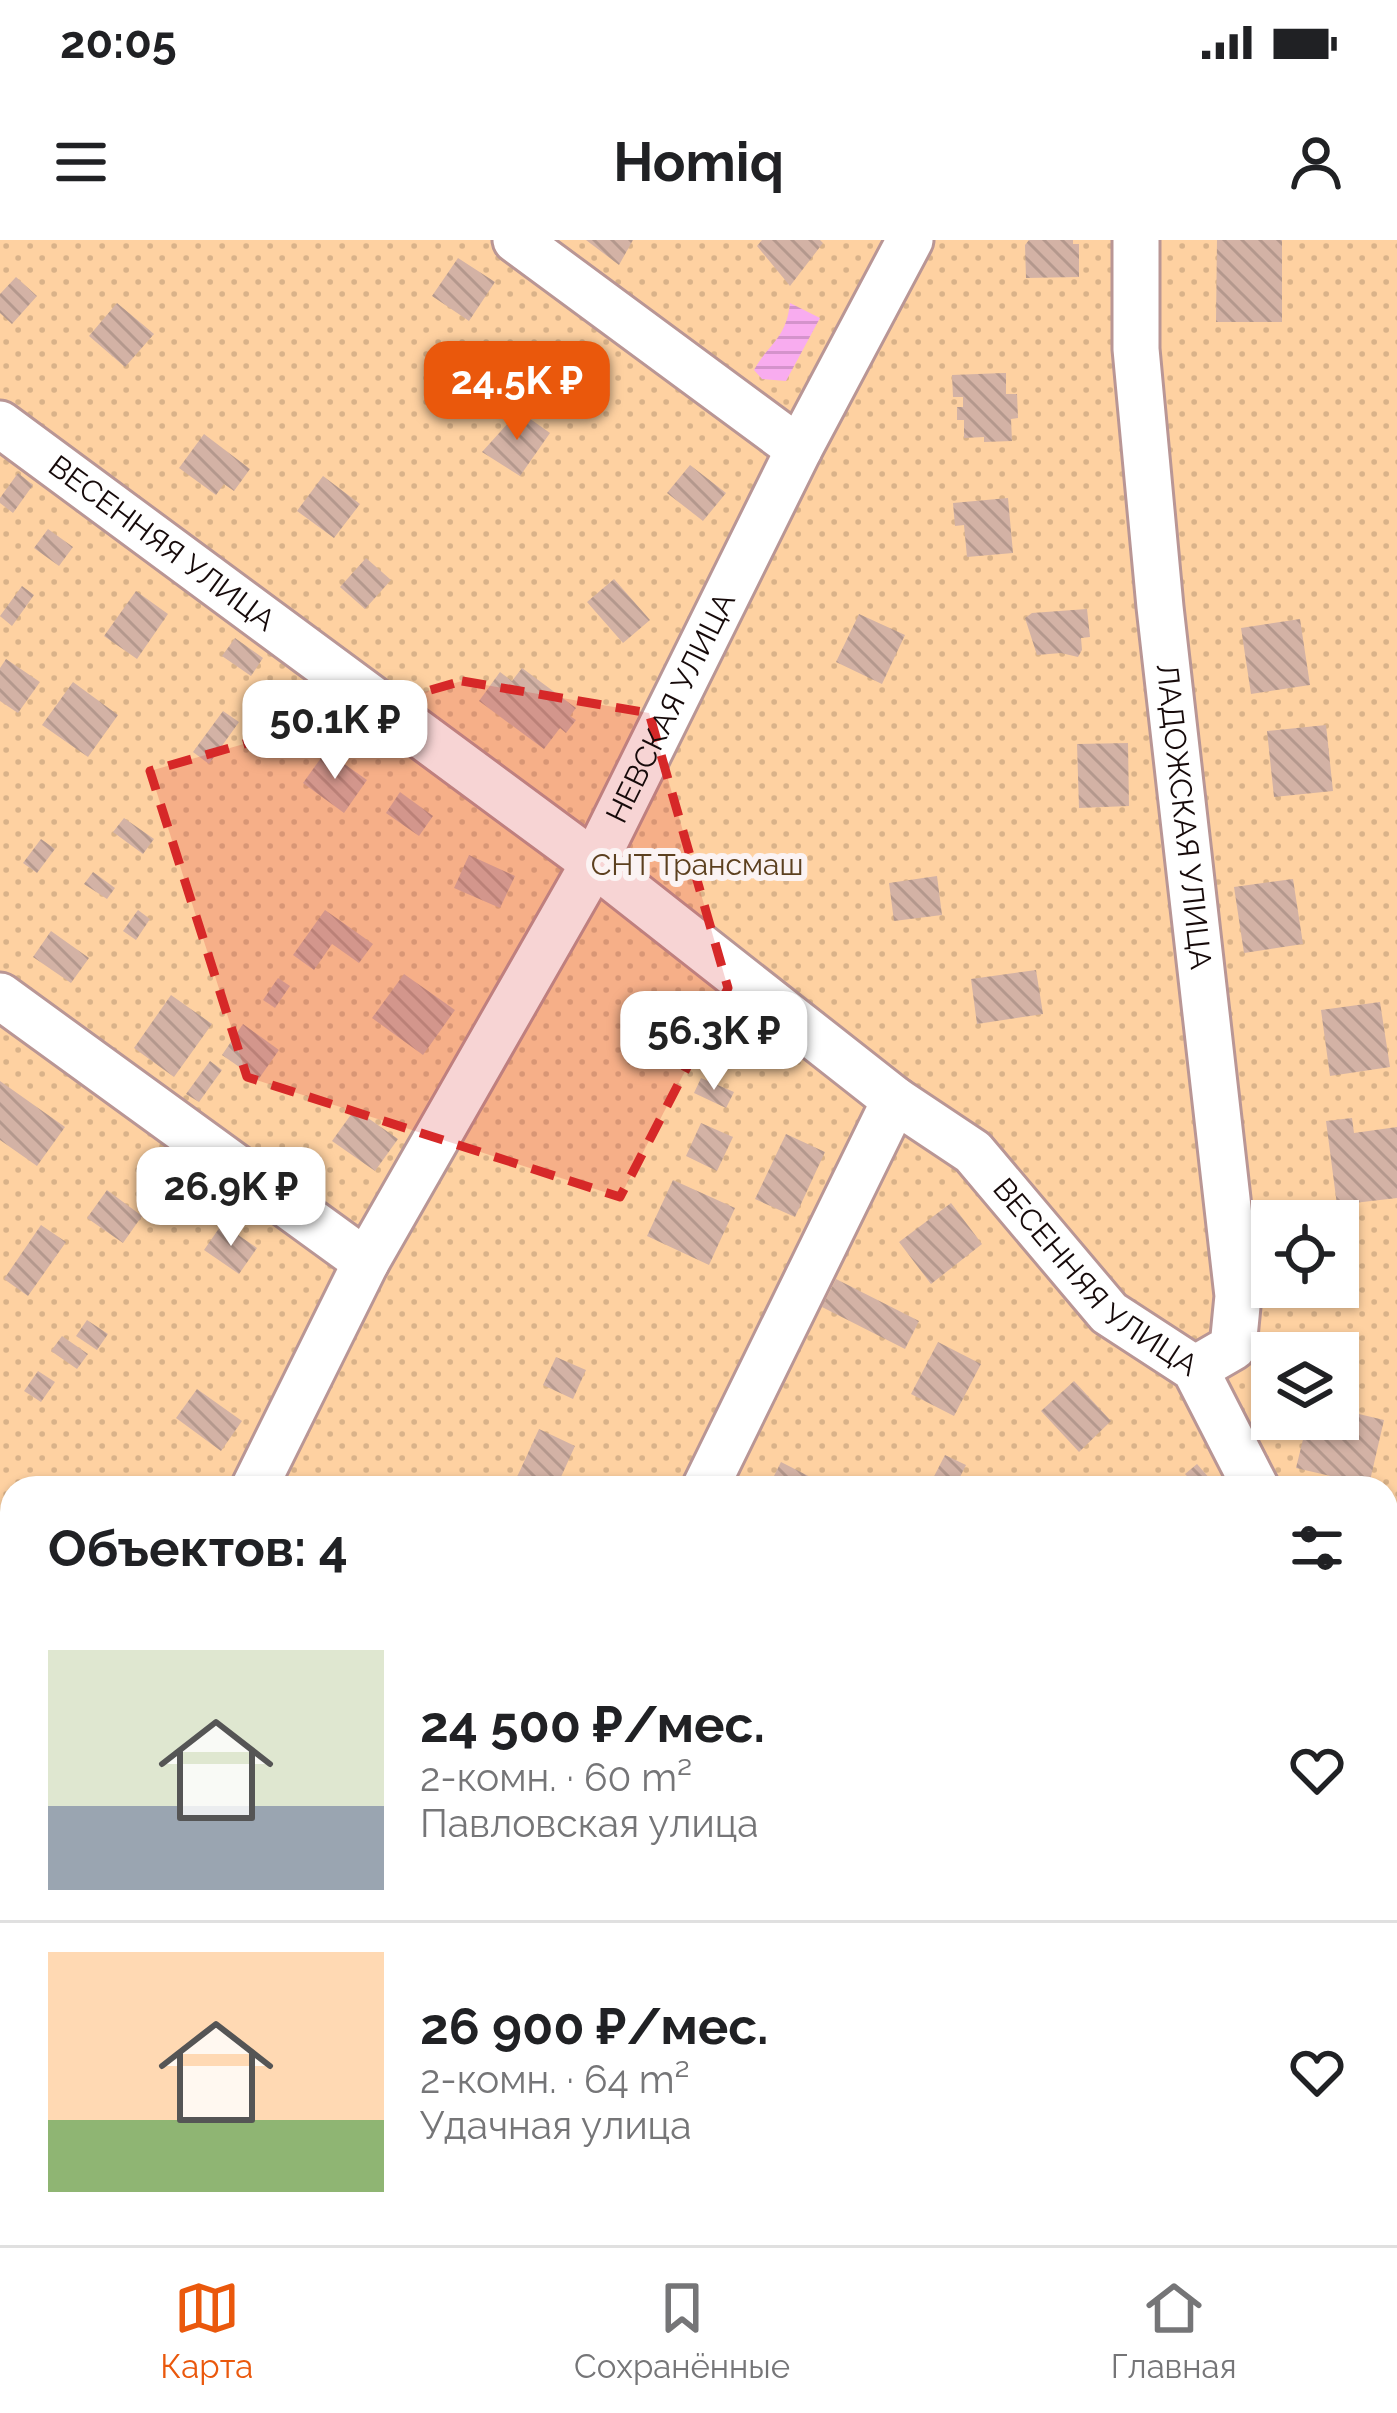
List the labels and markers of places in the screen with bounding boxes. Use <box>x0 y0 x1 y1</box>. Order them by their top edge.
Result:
pin: 24.5K ₽ <box>406 341 628 443</box>
pin: 50.1K ₽ <box>224 680 446 782</box>
pin: 56.3K ₽ <box>603 991 825 1093</box>
pin: 26.9K ₽ <box>120 1147 342 1249</box>

